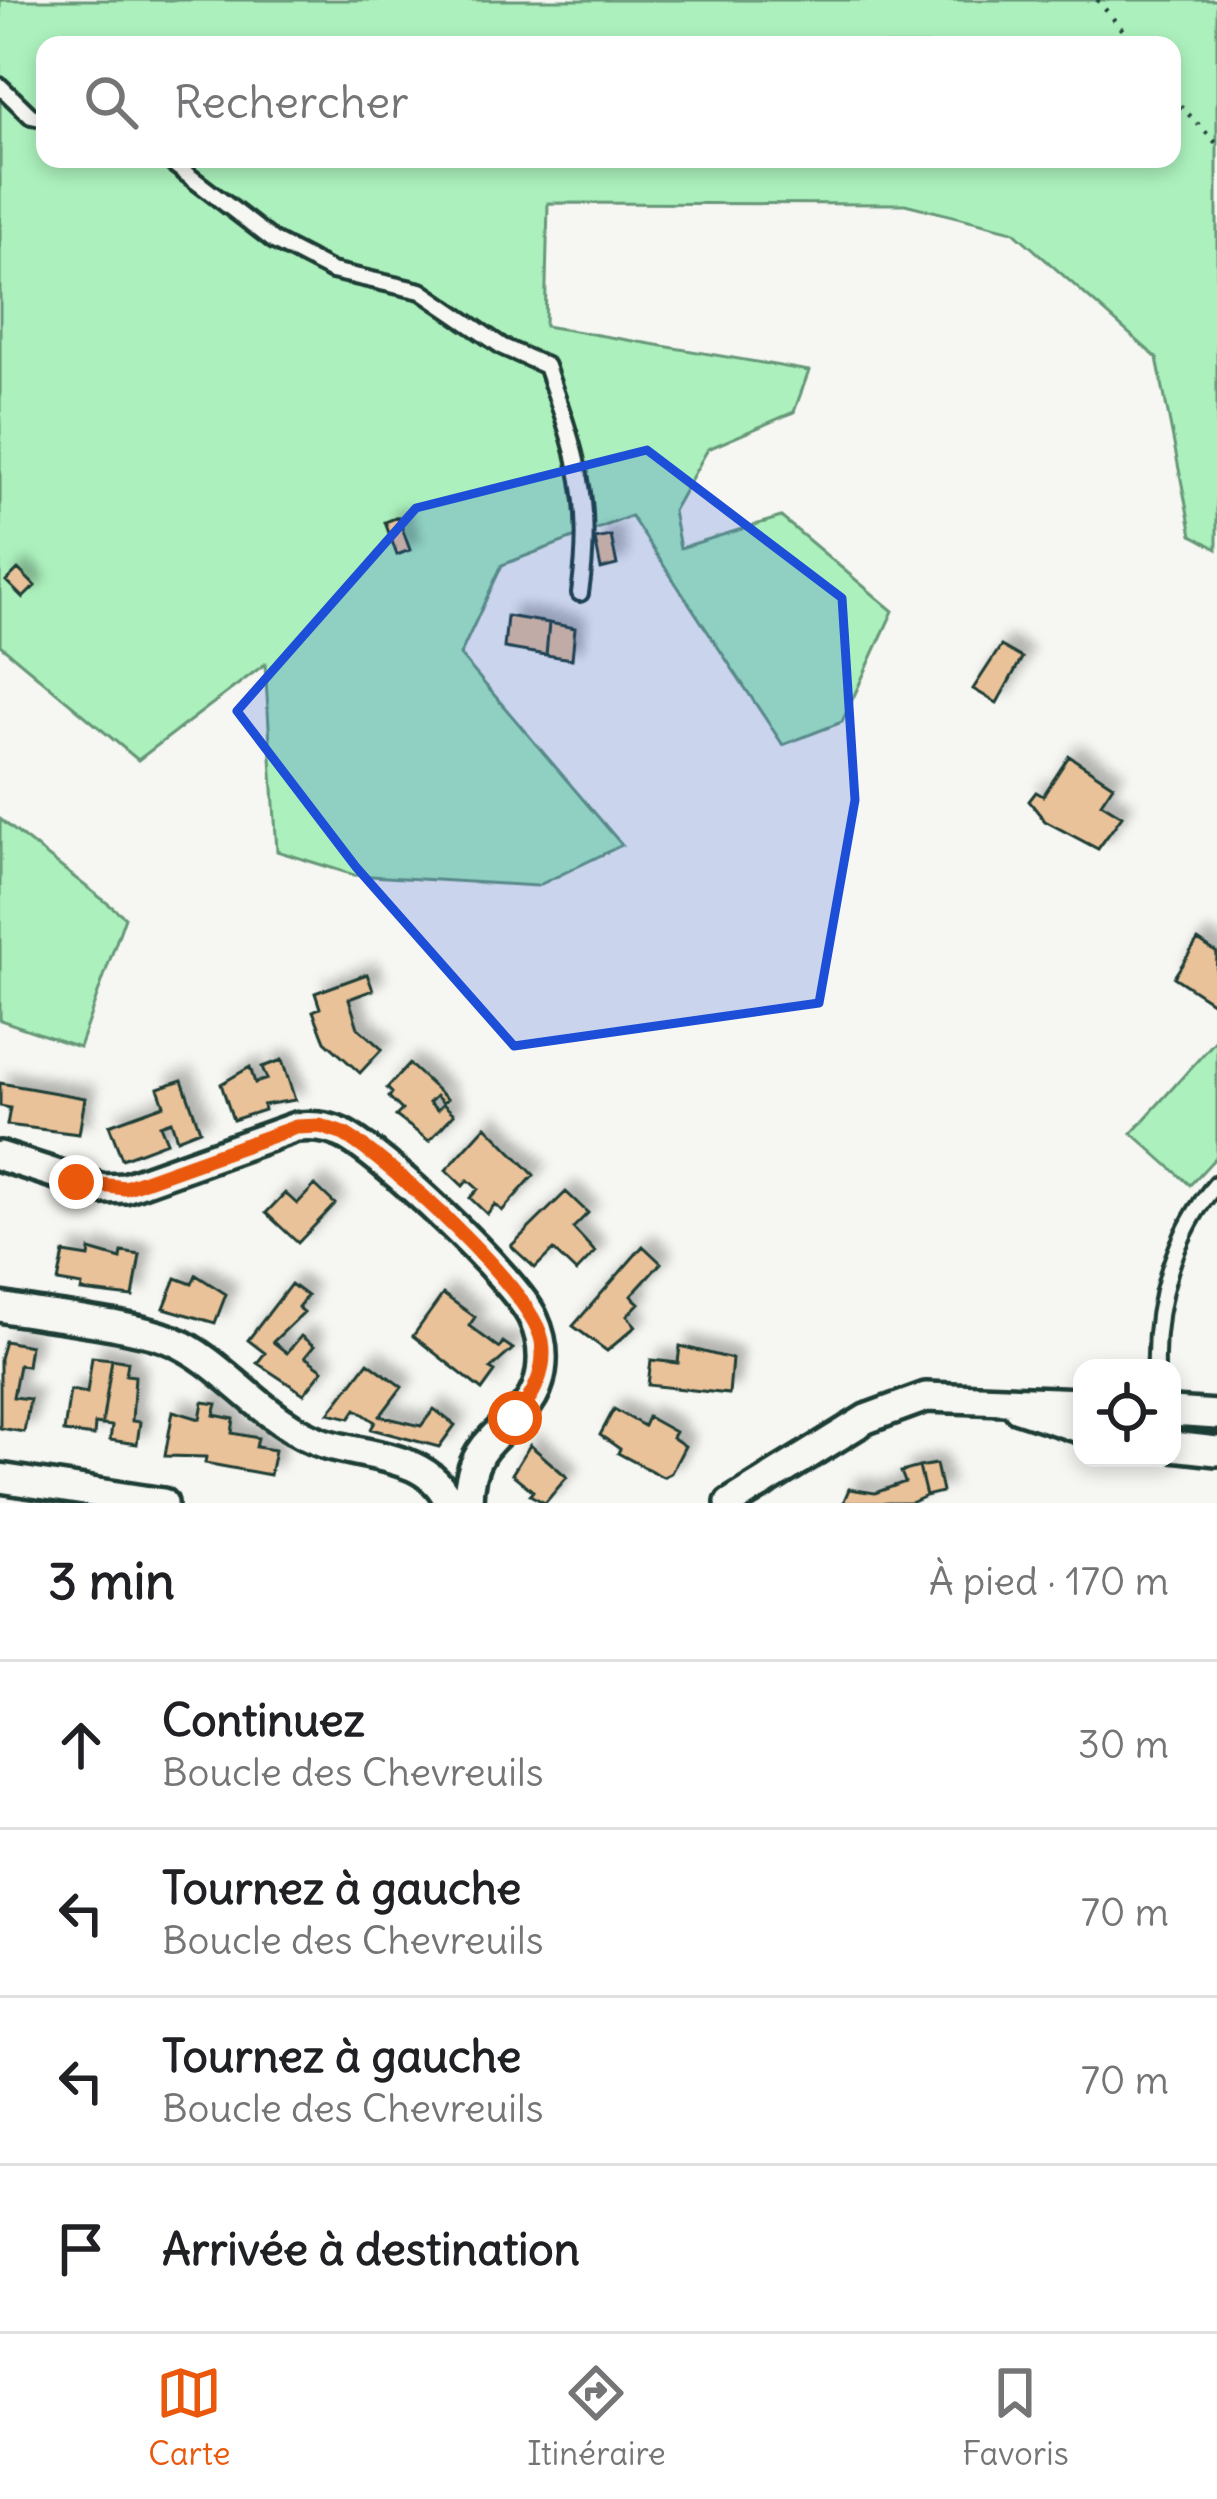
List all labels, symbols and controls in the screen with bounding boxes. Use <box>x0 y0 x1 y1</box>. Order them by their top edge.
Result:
search box <box>36 36 1181 168</box>
icon: search <box>78 69 144 135</box>
text: Rechercher <box>174 74 409 130</box>
route end <box>49 1155 103 1209</box>
map controls <box>1073 1359 1181 1467</box>
button: locate <box>1073 1359 1181 1467</box>
route start <box>488 1391 542 1445</box>
text: 3 min <box>48 1549 175 1613</box>
text: À pied · 170 m <box>929 1557 1169 1606</box>
text: Continuez <box>162 1692 365 1748</box>
icon: ahead <box>48 1712 114 1778</box>
text: 30 m <box>1078 1720 1169 1769</box>
text: Boucle des Chevreuils <box>162 1748 544 1797</box>
text: Tournez à gauche <box>162 1860 521 1916</box>
icon: left <box>48 1880 114 1946</box>
text: 70 m <box>1081 1888 1169 1937</box>
text: Boucle des Chevreuils <box>162 1916 544 1965</box>
text: Tournez à gauche <box>162 2028 521 2084</box>
icon: left <box>48 2048 114 2114</box>
text: 70 m <box>1081 2056 1169 2105</box>
text: Boucle des Chevreuils <box>162 2084 544 2133</box>
icon: arrive <box>48 2216 114 2282</box>
text: Arrivée à destination <box>162 2221 580 2277</box>
tab: Carte <box>148 2360 231 2474</box>
tab: Itinéraire <box>527 2360 666 2474</box>
tab: Favoris <box>962 2360 1069 2474</box>

